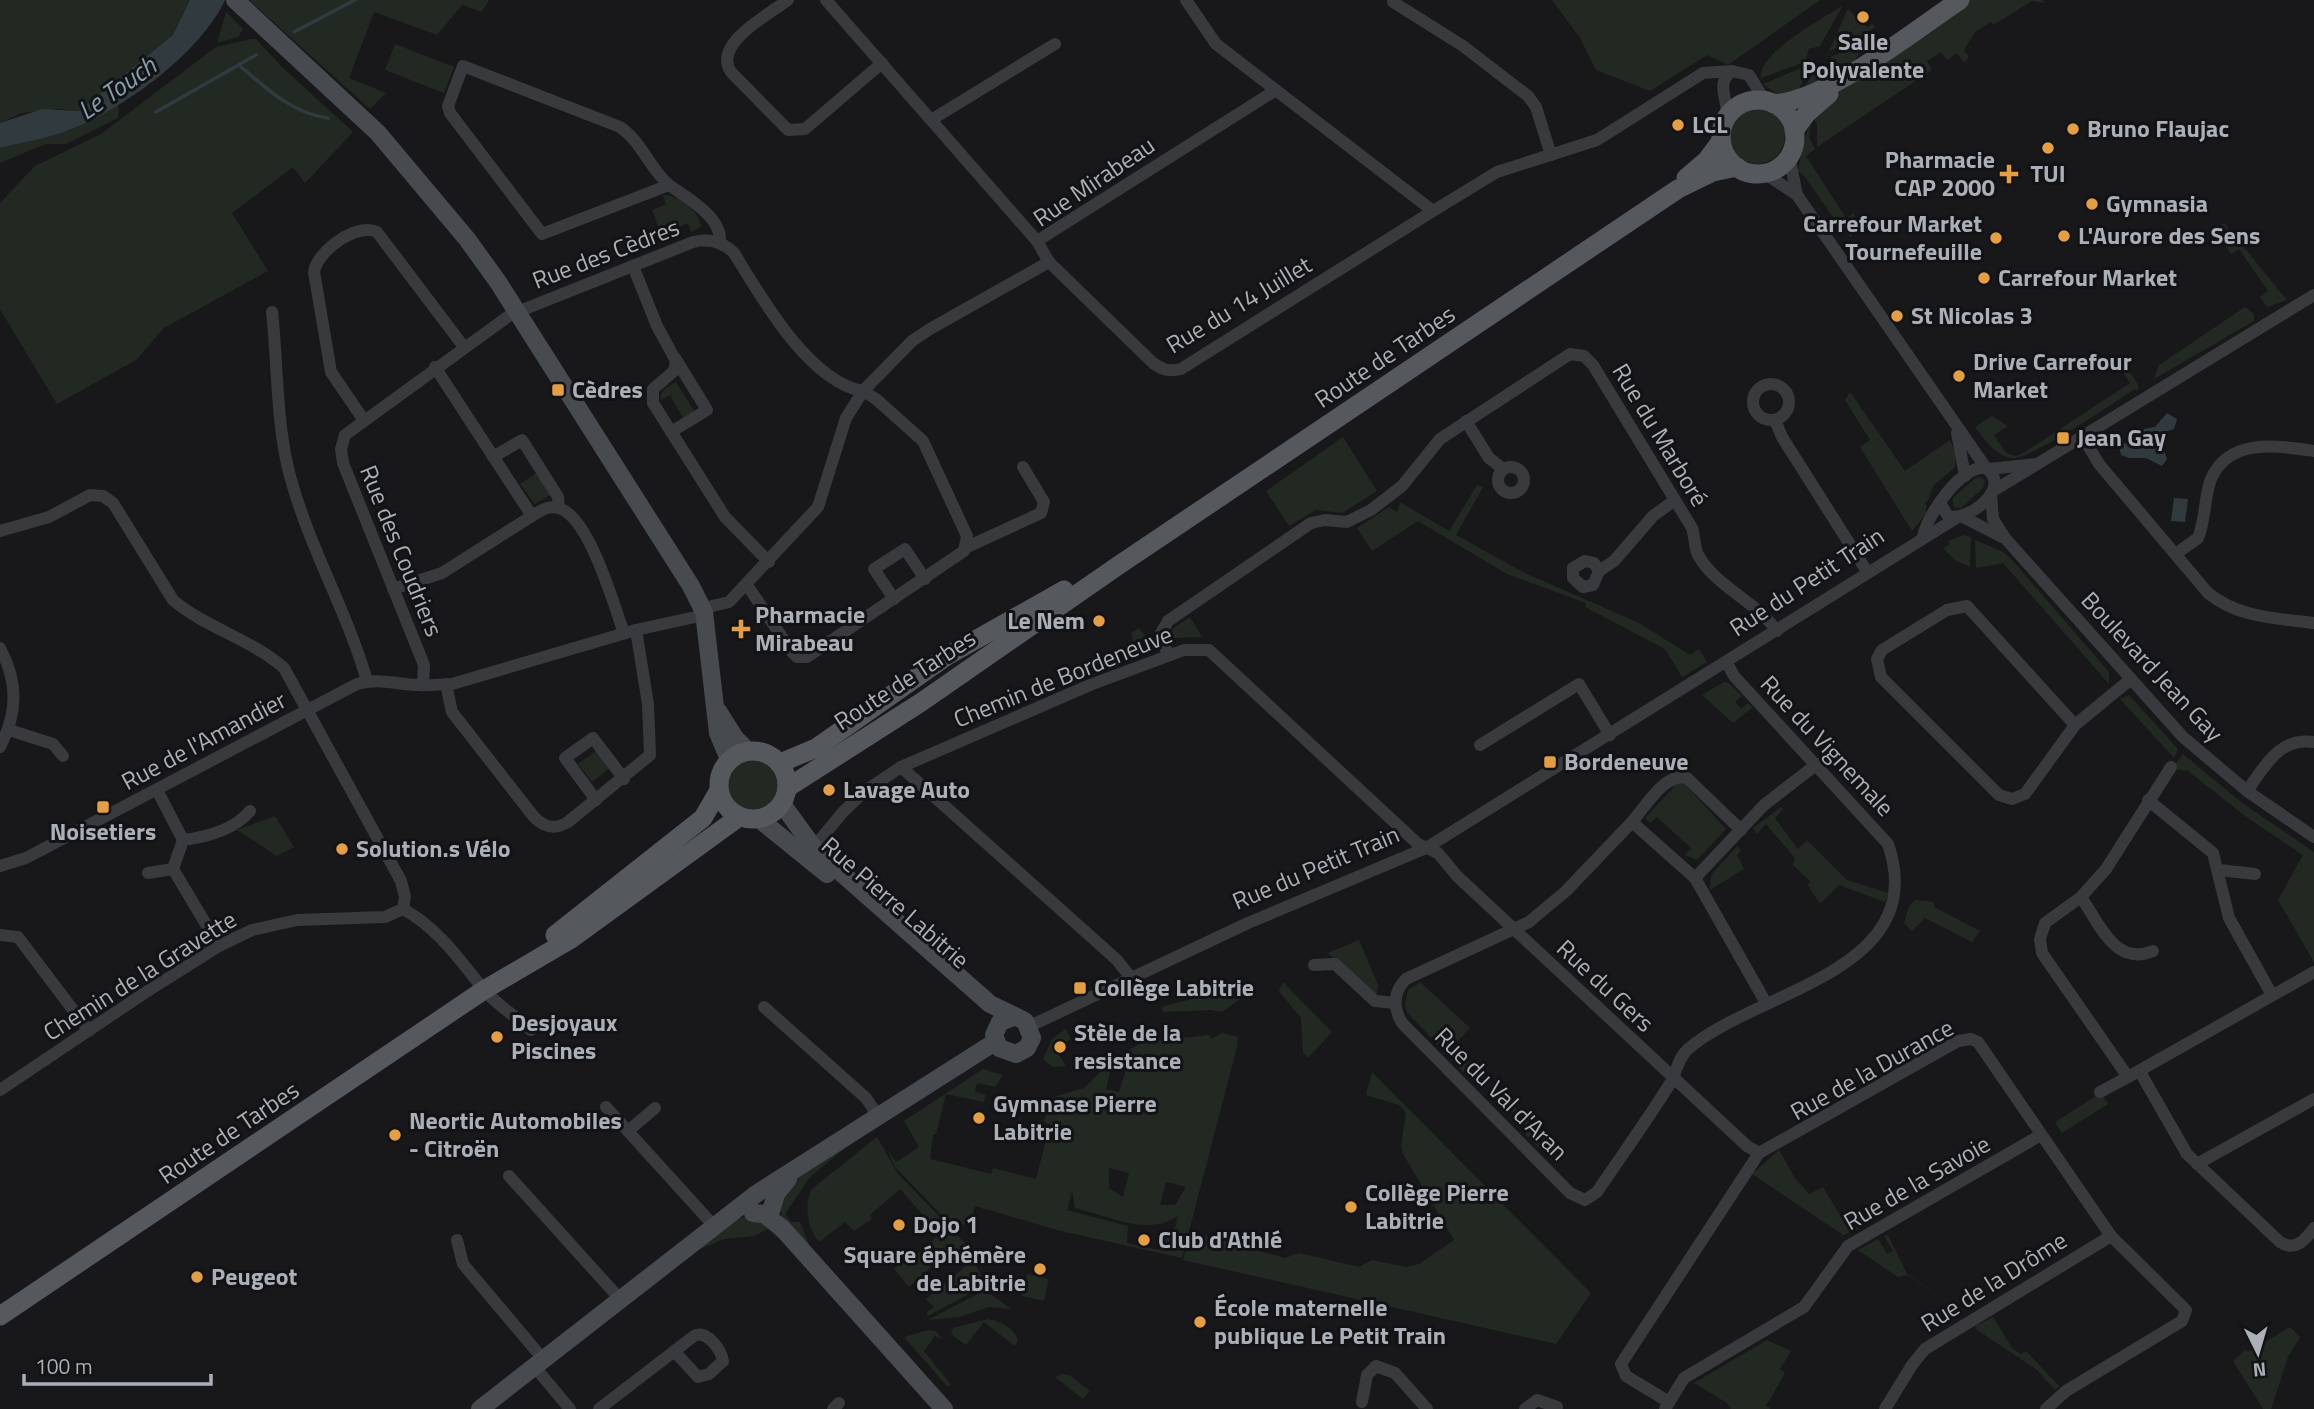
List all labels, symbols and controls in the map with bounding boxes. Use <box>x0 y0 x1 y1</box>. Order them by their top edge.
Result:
marker: Salle Polyvalente <box>1855 9 1871 25</box>
place label: Salle Polyvalente <box>1802 23 1924 87</box>
water label: Le Touch <box>69 46 165 129</box>
place label: LCL <box>1692 106 1728 142</box>
place label: Bruno Flaujac <box>2087 110 2229 146</box>
marker: LCL <box>1670 117 1686 133</box>
marker: Bruno Flaujac <box>2065 121 2081 137</box>
street label: Rue Mirabeau <box>1025 127 1162 235</box>
marker: TUI <box>2040 140 2056 156</box>
place label: Pharmacie CAP 2000 <box>1885 141 1995 205</box>
place label: TUI <box>2030 155 2066 191</box>
marker: Pharmacie CAP 2000 <box>2001 166 2017 182</box>
place label: Gymnasia <box>2106 185 2208 221</box>
marker: Gymnasia <box>2084 196 2100 212</box>
place label: Carrefour Market Tournefeuille <box>1803 205 1982 269</box>
street label: Rue des Cèdres <box>527 208 684 298</box>
place label: L'Aurore des Sens <box>2078 217 2260 253</box>
marker: L'Aurore des Sens <box>2056 228 2072 244</box>
marker: Carrefour Market Tournefeuille <box>1988 230 2004 246</box>
street label: Rue du 14 Juillet <box>1159 246 1319 362</box>
place label: Carrefour Market <box>1998 259 2177 295</box>
marker: Carrefour Market <box>1976 270 1992 286</box>
street label: Route de Tarbes <box>1307 296 1462 417</box>
place label: St Nicolas 3 <box>1911 297 2033 333</box>
marker: St Nicolas 3 <box>1889 308 1905 324</box>
place label: Drive Carrefour Market <box>1973 343 2132 407</box>
street label: Rue du Marboré <box>1604 356 1718 513</box>
marker: Drive Carrefour Market <box>1951 368 1967 384</box>
place label: Cèdres <box>572 371 643 407</box>
marker: Cèdres <box>550 382 566 398</box>
place label: Jean Gay <box>2077 419 2166 455</box>
marker: Jean Gay <box>2055 430 2071 446</box>
street label: Rue des Coudriers <box>351 459 453 642</box>
street label: Rue du Petit Train <box>1722 518 1891 645</box>
street label: Boulevard Jean Gay <box>2073 583 2232 750</box>
place label: Pharmacie Mirabeau <box>755 596 865 660</box>
place label: Le Nem <box>1007 602 1085 638</box>
marker: Le Nem <box>1091 613 1107 629</box>
street label: Chemin de Bordeneuve <box>948 616 1177 736</box>
street label: Route de Tarbes <box>826 620 982 739</box>
marker: Pharmacie Mirabeau <box>733 621 749 637</box>
street label: Rue du Vignemale <box>1753 667 1903 824</box>
street label: Rue de l'Amandier <box>115 681 292 799</box>
place label: Bordeneuve <box>1564 743 1689 779</box>
marker: Bordeneuve <box>1542 754 1558 770</box>
place label: Lavage Auto <box>843 771 970 807</box>
marker: Lavage Auto <box>821 782 837 798</box>
marker: Noisetiers <box>95 799 111 815</box>
place label: Noisetiers <box>50 813 156 849</box>
street label: Rue du Petit Train <box>1227 816 1405 918</box>
street label: Rue Pierre Labitrie <box>814 828 978 977</box>
place label: Solution.s Vélo <box>356 830 511 866</box>
marker: Solution.s Vélo <box>334 841 350 857</box>
street label: Chemin de la Gravette <box>36 901 243 1049</box>
street label: Rue du Gers <box>1549 931 1663 1040</box>
place label: Collège Labitrie <box>1094 969 1254 1005</box>
marker: Collège Labitrie <box>1072 980 1088 996</box>
place label: Desjoyaux Piscines <box>511 1004 618 1068</box>
street label: Rue de la Durance <box>1783 1009 1960 1129</box>
place label: Stèle de la resistance <box>1074 1014 1181 1078</box>
street label: Rue du Val d'Aran <box>1427 1018 1577 1168</box>
marker: Desjoyaux Piscines <box>489 1029 505 1045</box>
marker: Stèle de la resistance <box>1052 1039 1068 1055</box>
street label: Route de Tarbes <box>151 1072 306 1193</box>
place label: Gymnase Pierre Labitrie <box>993 1085 1157 1149</box>
place label: Neortic Automobiles - Citroën <box>409 1102 622 1166</box>
marker: Gymnase Pierre Labitrie <box>971 1110 987 1126</box>
street label: Rue de la Savoie <box>1836 1126 1997 1239</box>
marker: Neortic Automobiles - Citroën <box>387 1127 403 1143</box>
place label: Collège Pierre Labitrie <box>1365 1174 1509 1238</box>
marker: Collège Pierre Labitrie <box>1343 1199 1359 1215</box>
place label: Dojo 1 <box>913 1206 979 1242</box>
marker: Dojo 1 <box>891 1217 907 1233</box>
place label: Club d'Athlé <box>1158 1221 1282 1257</box>
street label: Rue de la Drôme <box>1913 1222 2073 1340</box>
marker: Club d'Athlé <box>1136 1232 1152 1248</box>
place label: Square éphémère de Labitrie <box>844 1236 1026 1300</box>
place label: Peugeot <box>211 1258 297 1294</box>
marker: Square éphémère de Labitrie <box>1032 1261 1048 1277</box>
marker: Peugeot <box>189 1269 205 1285</box>
place label: École maternelle publique Le Petit Train <box>1214 1289 1446 1353</box>
marker: École maternelle publique Le Petit Train <box>1192 1314 1208 1330</box>
north arrow <box>2223 1318 2293 1388</box>
scale bar <box>24 1342 212 1386</box>
text: 100 m <box>35 1350 92 1382</box>
text: N <box>2252 1355 2267 1385</box>

